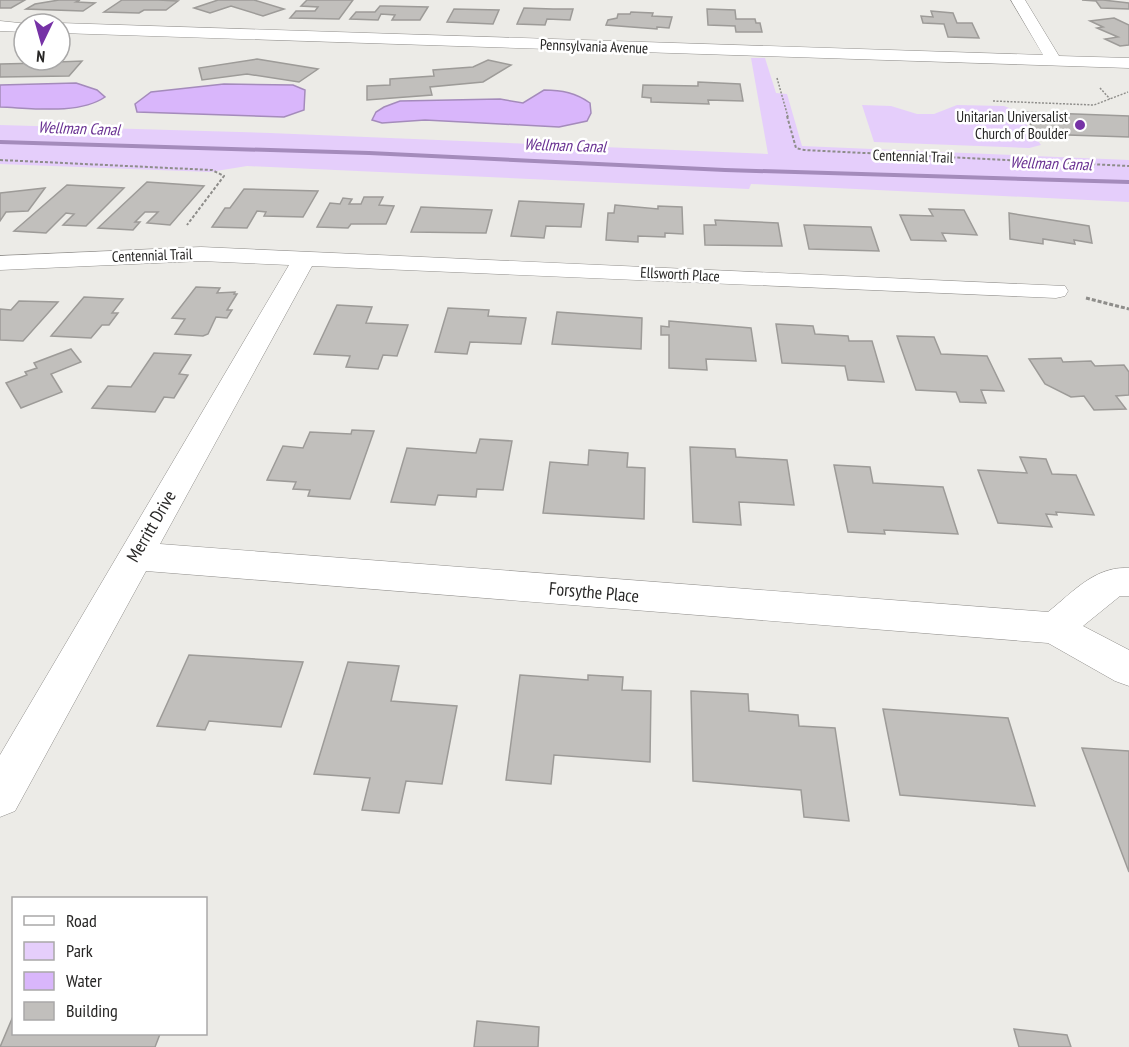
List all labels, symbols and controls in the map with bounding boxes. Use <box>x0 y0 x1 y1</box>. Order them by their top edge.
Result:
north arrow <box>12 12 72 72</box>
street label: Pennsylvania Avenue <box>540 35 648 57</box>
text: N <box>36 47 46 67</box>
place label: Unitarian Universalist Church of Boulder <box>956 107 1069 143</box>
water label: Wellman Canal <box>38 117 122 139</box>
marker: Unitarian Universalist Church of Boulder <box>1073 118 1087 132</box>
water label: Wellman Canal <box>524 134 608 156</box>
street label: Centennial Trail <box>872 145 954 167</box>
water label: Wellman Canal <box>1010 152 1094 174</box>
street label: Centennial Trail <box>111 244 193 266</box>
street label: Ellsworth Place <box>640 262 720 286</box>
street label: Merritt Drive <box>121 486 181 566</box>
street label: Forsythe Place <box>548 577 640 607</box>
legend <box>12 897 207 1035</box>
text: Road <box>66 909 97 932</box>
text: Park <box>66 939 93 962</box>
text: Water <box>66 969 102 992</box>
text: Building <box>66 999 118 1022</box>

